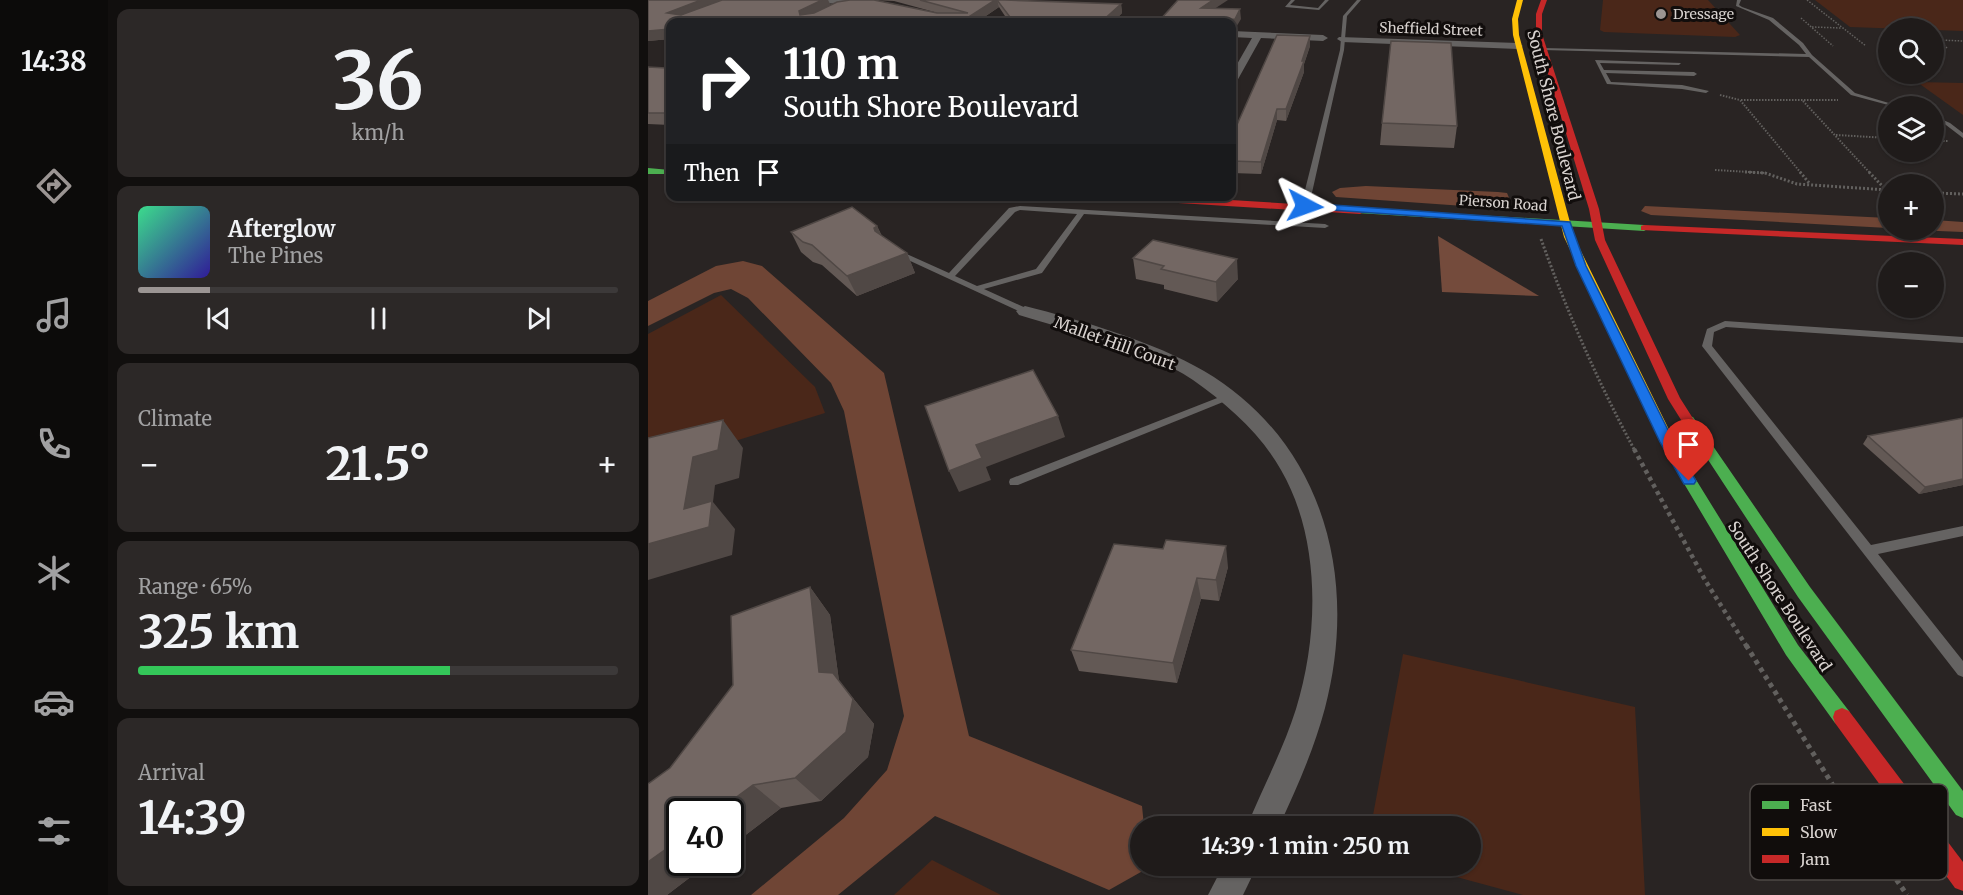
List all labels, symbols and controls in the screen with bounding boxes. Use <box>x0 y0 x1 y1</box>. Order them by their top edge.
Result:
place label: Dressage <box>1673 5 1734 23</box>
marker: Dressage <box>1654 7 1668 21</box>
street label: Sheffield Street <box>1379 18 1484 40</box>
map controls <box>1878 18 1944 318</box>
button: search <box>1878 18 1944 84</box>
street label: South Shore Boulevard <box>1523 28 1585 203</box>
text: 36 <box>332 32 424 130</box>
text: 110 m <box>783 38 899 90</box>
icon: right <box>684 42 762 120</box>
text: 14:38 <box>21 44 87 78</box>
text: South Shore Boulevard <box>783 90 1079 124</box>
button: layers <box>1878 96 1944 162</box>
text: km/h <box>352 120 404 145</box>
icon: arrive <box>752 156 785 189</box>
text: Then <box>684 159 740 187</box>
icon: directions <box>33 165 75 207</box>
position arrow <box>1273 174 1337 238</box>
button: + <box>1878 174 1944 240</box>
street label: Pierson Road <box>1458 191 1548 215</box>
text: Afterglow <box>228 215 335 243</box>
text: The Pines <box>228 243 323 268</box>
button: − <box>1878 252 1944 318</box>
icon: music <box>33 294 75 336</box>
icon: previous <box>202 302 235 335</box>
icon: pause <box>362 302 395 335</box>
icon: next <box>522 302 555 335</box>
street label: Mallet Hill Court <box>1052 312 1179 374</box>
text: Climate <box>138 406 212 431</box>
pin <box>1663 419 1714 481</box>
icon: phone <box>33 423 75 465</box>
icon: arrive <box>1672 428 1705 461</box>
text: 21.5° <box>326 436 430 492</box>
text: − <box>138 444 160 485</box>
text: + <box>596 444 618 485</box>
street label: South Shore Boulevard <box>1724 517 1836 675</box>
icon: climate <box>33 552 75 594</box>
text: Range · 65% <box>138 574 252 599</box>
text: 325 km <box>138 604 299 660</box>
icon: car <box>33 681 75 723</box>
text: Arrival <box>138 760 205 785</box>
legend <box>1750 784 1948 880</box>
text: 14:39 <box>138 790 247 846</box>
text: Fast <box>1800 795 1833 815</box>
speed limit sign: 40 <box>666 798 744 876</box>
icon: filters <box>33 810 75 852</box>
text: Slow <box>1800 822 1838 842</box>
text: 14:39 · 1 min · 250 m <box>1201 832 1410 860</box>
text: Jam <box>1799 849 1830 869</box>

